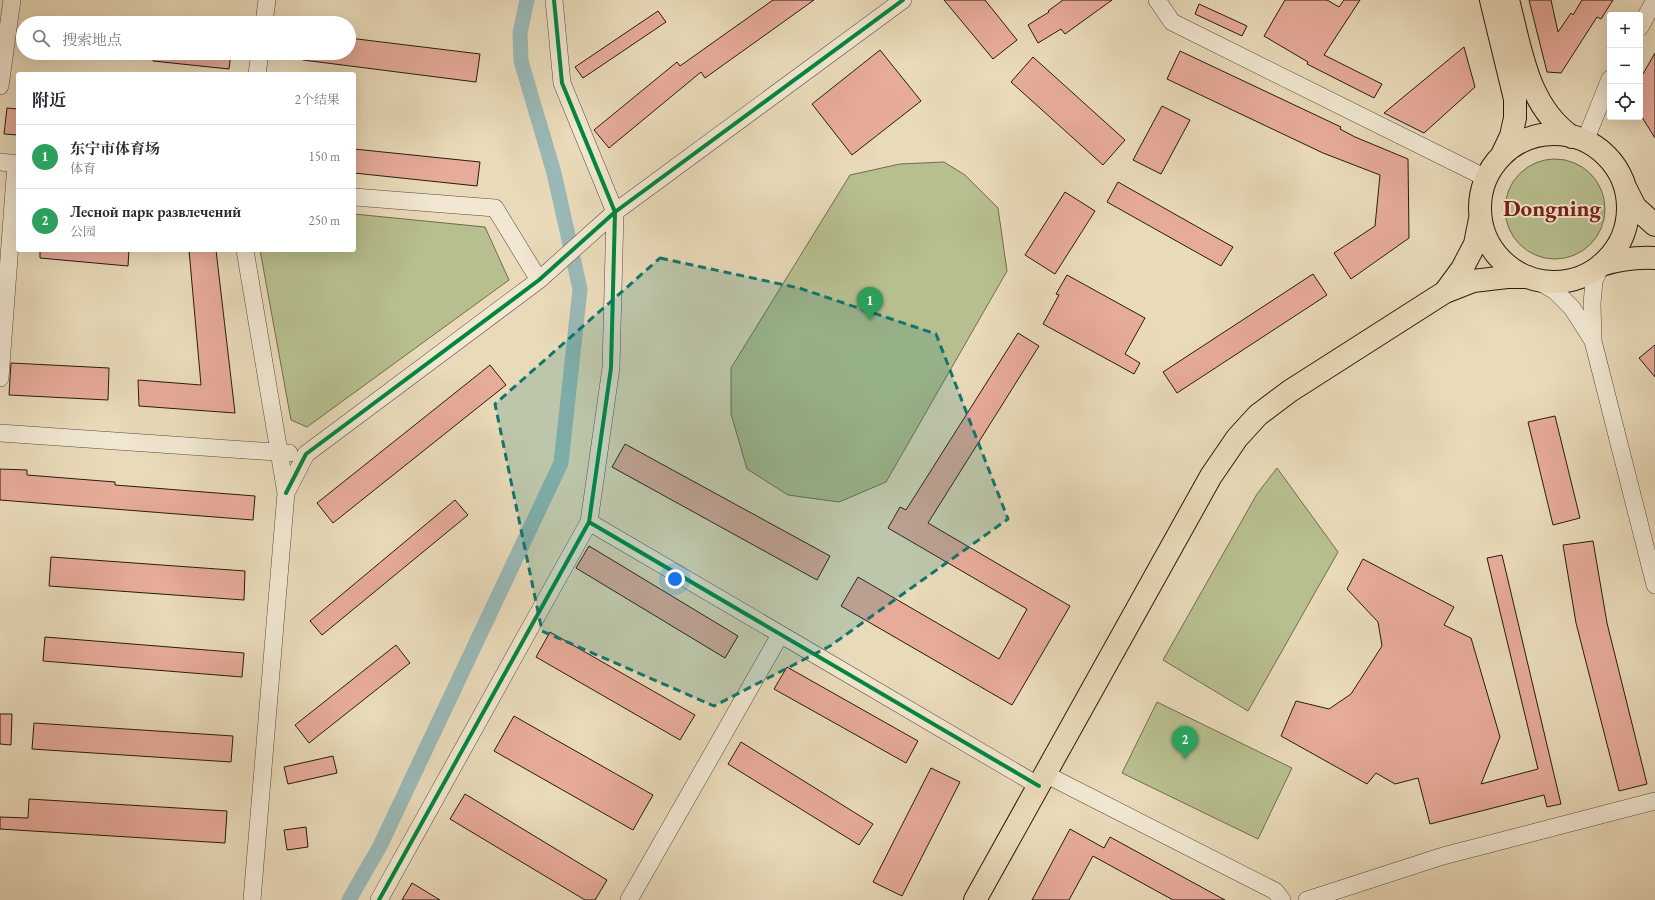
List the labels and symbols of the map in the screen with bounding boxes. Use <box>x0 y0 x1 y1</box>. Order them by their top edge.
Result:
district label: Dongning <box>1503 193 1602 223</box>
pin: 1 <box>857 287 883 320</box>
your location <box>665 569 685 589</box>
pin: 2 <box>1172 726 1198 759</box>

